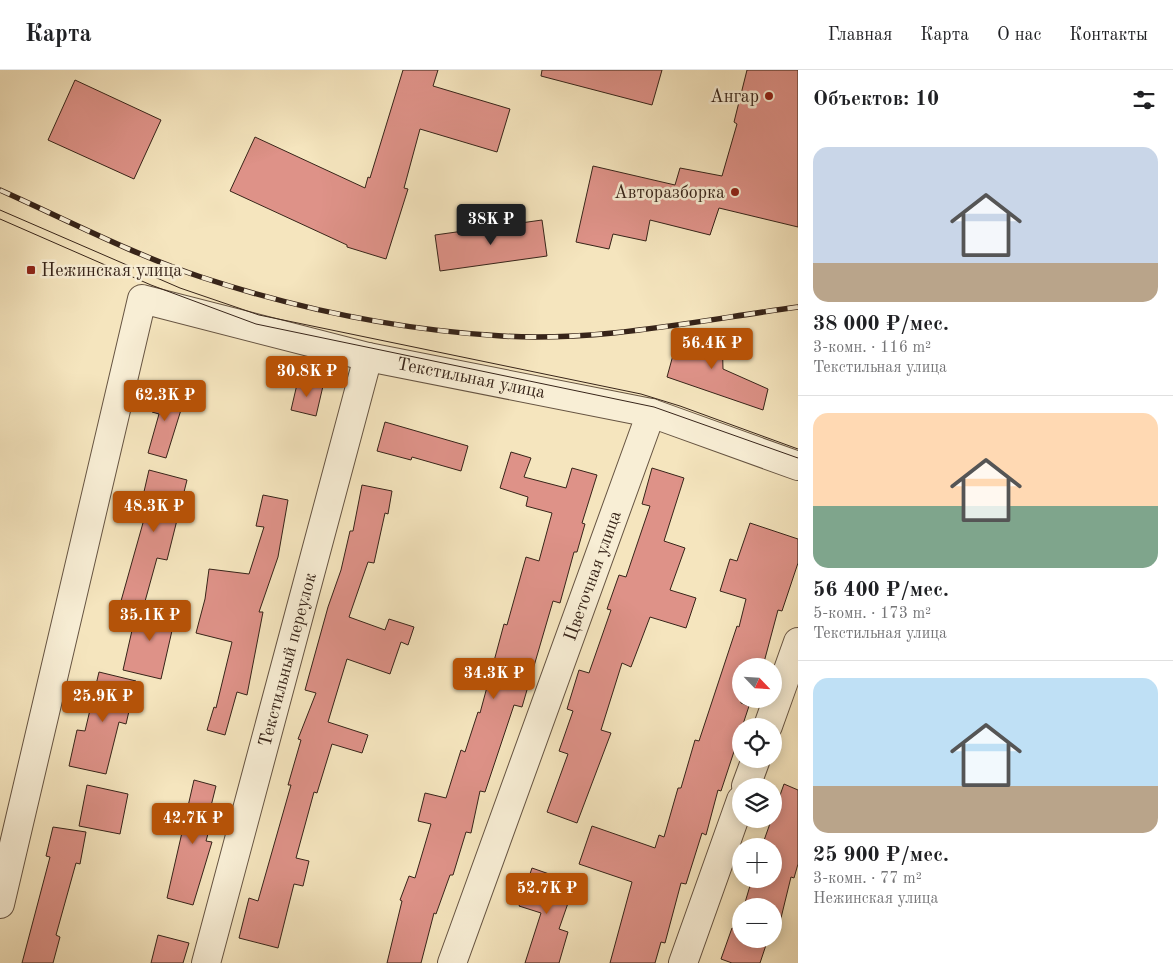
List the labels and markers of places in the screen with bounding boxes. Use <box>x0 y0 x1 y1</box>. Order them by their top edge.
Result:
place label: Ангар <box>710 88 759 106</box>
marker: Ангар <box>763 90 775 102</box>
place label: Авторазборка <box>614 184 725 202</box>
marker: Авторазборка <box>729 186 741 198</box>
pin: 38K ₽ <box>456 204 526 246</box>
place label: Нежинская улица <box>41 262 182 280</box>
marker: Нежинская улица <box>25 264 37 276</box>
pin: 56.4K ₽ <box>666 328 758 370</box>
pin: 30.8K ₽ <box>261 356 353 398</box>
pin: 62.3K ₽ <box>119 380 211 422</box>
pin: 48.3K ₽ <box>108 490 200 533</box>
pin: 35.1K ₽ <box>104 600 196 642</box>
pin: 34.3K ₽ <box>448 658 540 700</box>
pin: 25.9K ₽ <box>57 680 149 723</box>
pin: 42.7K ₽ <box>147 802 239 845</box>
pin: 52.7K ₽ <box>501 872 593 915</box>

